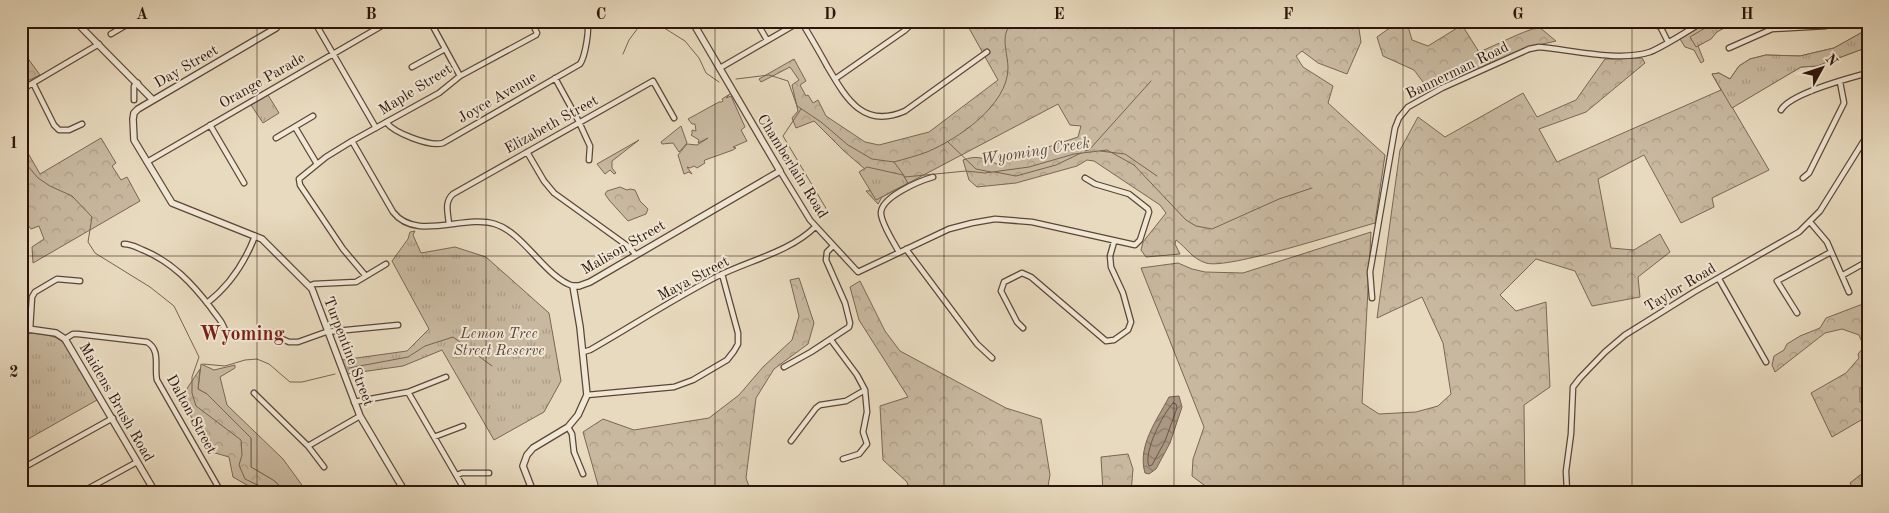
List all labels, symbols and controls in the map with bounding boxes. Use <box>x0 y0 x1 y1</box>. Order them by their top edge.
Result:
text: A <box>136 7 148 23</box>
text: B <box>365 7 377 23</box>
text: C <box>596 7 606 23</box>
text: D <box>824 7 836 23</box>
text: E <box>1053 7 1065 23</box>
text: F <box>1283 7 1294 23</box>
text: G <box>1512 7 1524 23</box>
text: H <box>1740 7 1754 23</box>
street label: Bannerman Road <box>1404 40 1511 103</box>
north arrow <box>1796 42 1846 92</box>
street label: Day Street <box>152 43 221 91</box>
street label: Orange Parade <box>217 51 308 112</box>
text: N <box>1822 52 1840 69</box>
street label: Maple Street <box>377 62 455 119</box>
street label: Joyce Avenue <box>456 70 540 127</box>
street label: Elizabeth Street <box>502 93 601 157</box>
street label: Chamberlain Road <box>754 112 830 222</box>
water label: Wyoming Creek <box>979 135 1092 169</box>
text: 1 <box>9 136 19 152</box>
street label: Malison Street <box>579 218 668 278</box>
street label: Maya Street <box>655 254 732 304</box>
street label: Taylor Road <box>1642 261 1719 315</box>
street label: Turpentine Street <box>320 295 375 408</box>
district label: Wyoming <box>199 325 285 345</box>
park label: Lemon Tree Street Reserve <box>454 327 544 359</box>
street label: Maidens Brush Road <box>76 341 156 465</box>
text: 2 <box>9 365 19 381</box>
street label: Dalton Street <box>163 373 219 457</box>

